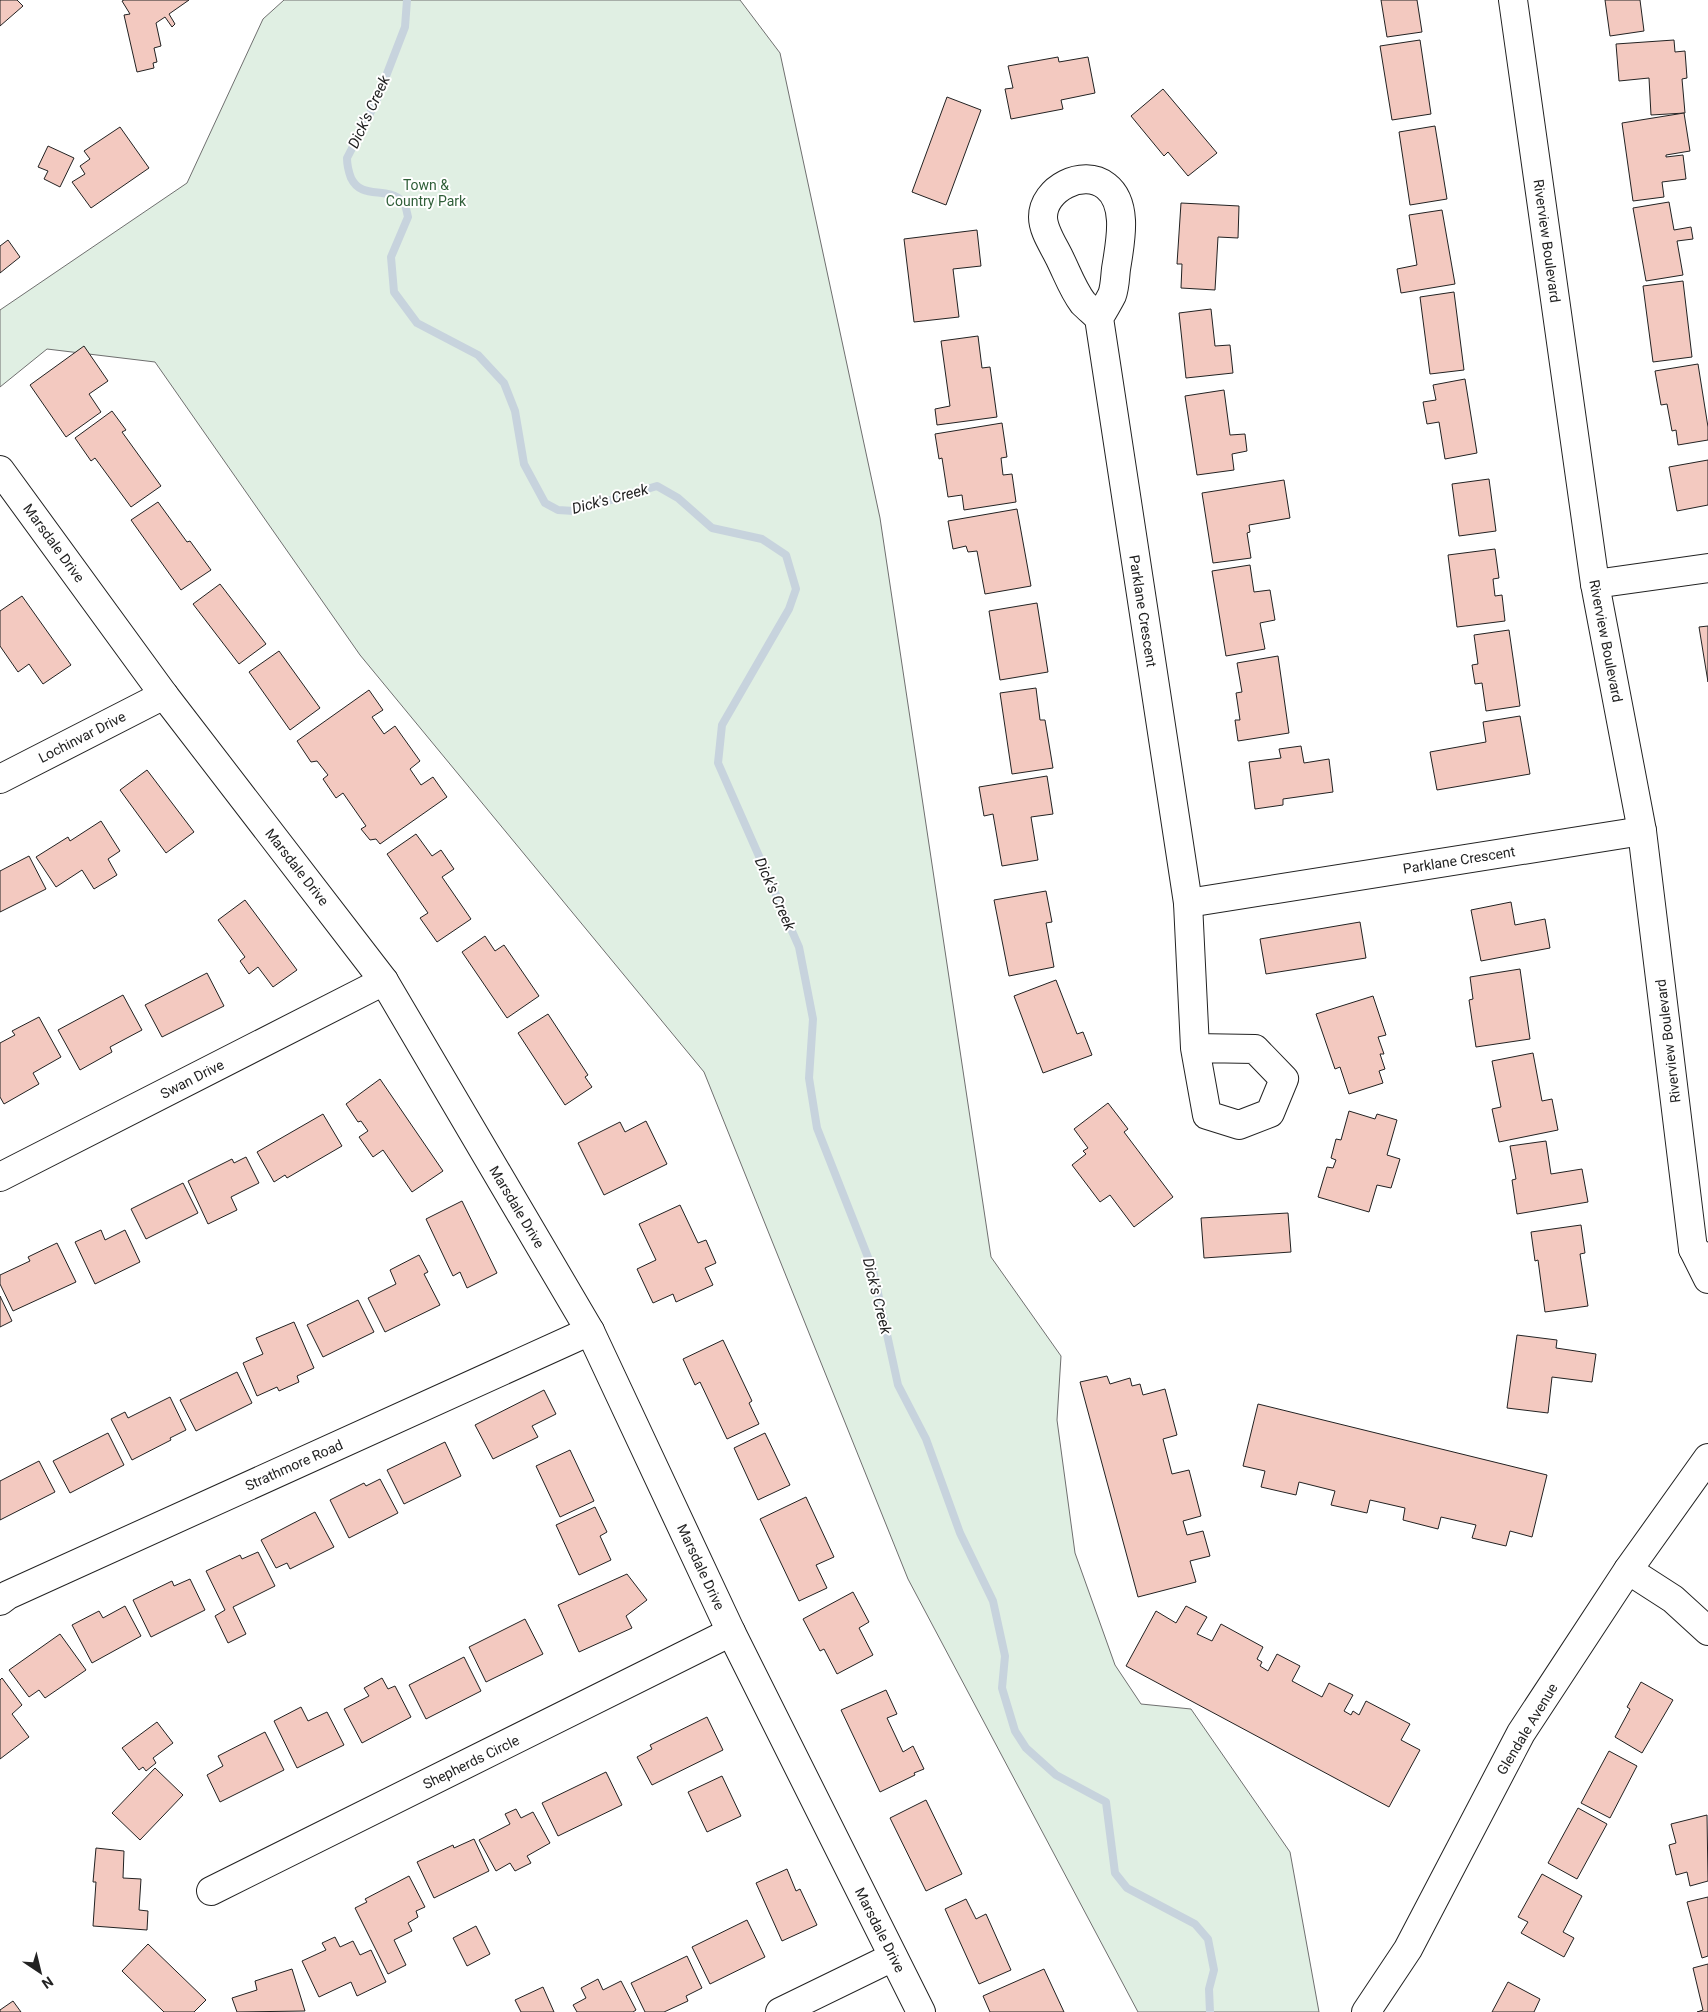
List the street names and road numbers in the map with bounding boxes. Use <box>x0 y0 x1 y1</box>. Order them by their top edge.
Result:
street label: Riverview Boulevard <box>1530 178 1564 304</box>
street label: Marsdale Drive <box>20 501 88 585</box>
street label: Parklane Crescent <box>1126 554 1160 669</box>
street label: Riverview Boulevard <box>1586 578 1626 704</box>
street label: Lochinvar Drive <box>36 708 128 766</box>
street label: Marsdale Drive <box>262 825 332 909</box>
street label: Parklane Crescent <box>1402 843 1517 877</box>
street label: Riverview Boulevard <box>1652 978 1684 1104</box>
street label: Swan Drive <box>158 1056 226 1102</box>
street label: Marsdale Drive <box>486 1163 548 1251</box>
street label: Strathmore Road <box>243 1436 345 1494</box>
street label: Marsdale Drive <box>674 1521 728 1613</box>
street label: Glendale Avenue <box>1493 1680 1561 1778</box>
street label: Shepherds Circle <box>420 1732 522 1792</box>
street label: Marsdale Drive <box>852 1885 908 1975</box>

